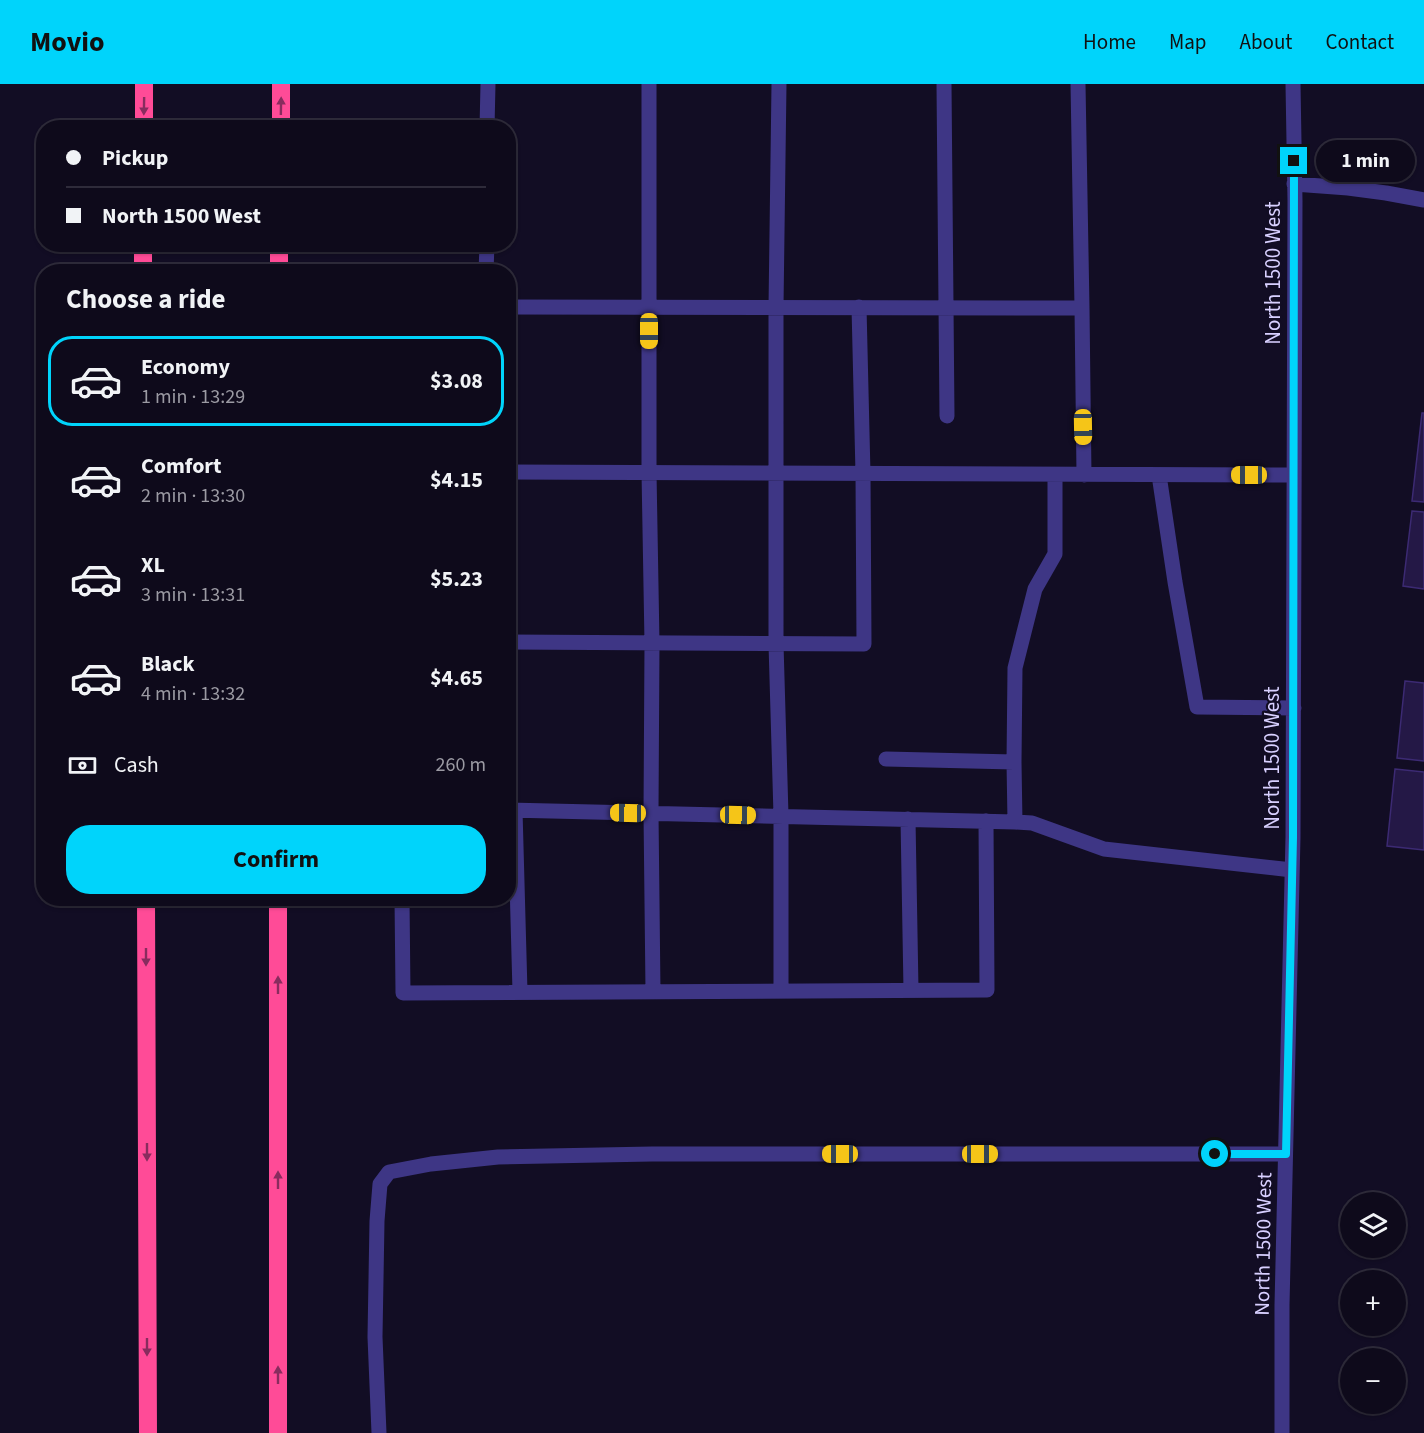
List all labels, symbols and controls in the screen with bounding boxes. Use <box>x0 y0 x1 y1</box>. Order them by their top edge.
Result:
text: Movio <box>30 22 105 62</box>
text: Home <box>1083 27 1136 57</box>
text: Map <box>1169 27 1207 57</box>
text: About <box>1240 27 1292 57</box>
text: Contact <box>1325 27 1394 57</box>
one-way arrow <box>139 96 149 115</box>
one-way arrow <box>276 96 286 115</box>
callout: 1 min <box>1315 140 1414 182</box>
text: Pickup <box>102 142 168 174</box>
route end <box>1280 147 1307 174</box>
text: 1 min <box>1341 147 1390 175</box>
text: North 1500 West <box>102 200 261 232</box>
street label: North 1500 West <box>1258 201 1288 345</box>
text: Choose a ride <box>66 280 226 319</box>
car <box>640 313 658 349</box>
text: Economy <box>141 351 230 383</box>
icon: car <box>69 354 123 408</box>
text: $3.08 <box>430 365 483 397</box>
text: 1 min · 13:29 <box>141 383 245 411</box>
car <box>1074 409 1092 445</box>
text: Comfort <box>141 450 222 482</box>
icon: car <box>69 453 123 507</box>
text: $4.15 <box>430 464 483 496</box>
car <box>1231 466 1267 484</box>
text: 2 min · 13:30 <box>141 482 245 510</box>
text: XL <box>141 549 165 581</box>
icon: car <box>69 552 123 606</box>
text: $5.23 <box>430 563 483 595</box>
text: 3 min · 13:31 <box>141 581 245 609</box>
text: Black <box>141 648 195 680</box>
icon: car <box>69 651 123 705</box>
text: $4.65 <box>430 662 483 694</box>
text: 4 min · 13:32 <box>141 680 245 708</box>
street label: North 1500 West <box>1257 686 1287 830</box>
icon: cash <box>66 749 99 782</box>
text: Cash <box>114 749 159 781</box>
text: 260 m <box>436 751 486 779</box>
car <box>610 804 646 822</box>
car <box>720 806 756 824</box>
button: Confirm <box>66 825 486 894</box>
one-way arrow <box>141 947 151 966</box>
one-way arrow <box>273 975 283 994</box>
route start <box>1201 1140 1228 1167</box>
one-way arrow <box>142 1142 152 1161</box>
car <box>822 1145 858 1163</box>
car <box>962 1145 998 1163</box>
one-way arrow <box>273 1170 283 1189</box>
street label: North 1500 West <box>1247 1172 1279 1316</box>
map controls <box>1340 1192 1406 1414</box>
button: layers <box>1340 1192 1406 1258</box>
button: + <box>1340 1270 1406 1336</box>
one-way arrow <box>142 1337 152 1356</box>
button: − <box>1340 1348 1406 1414</box>
one-way arrow <box>273 1365 283 1384</box>

